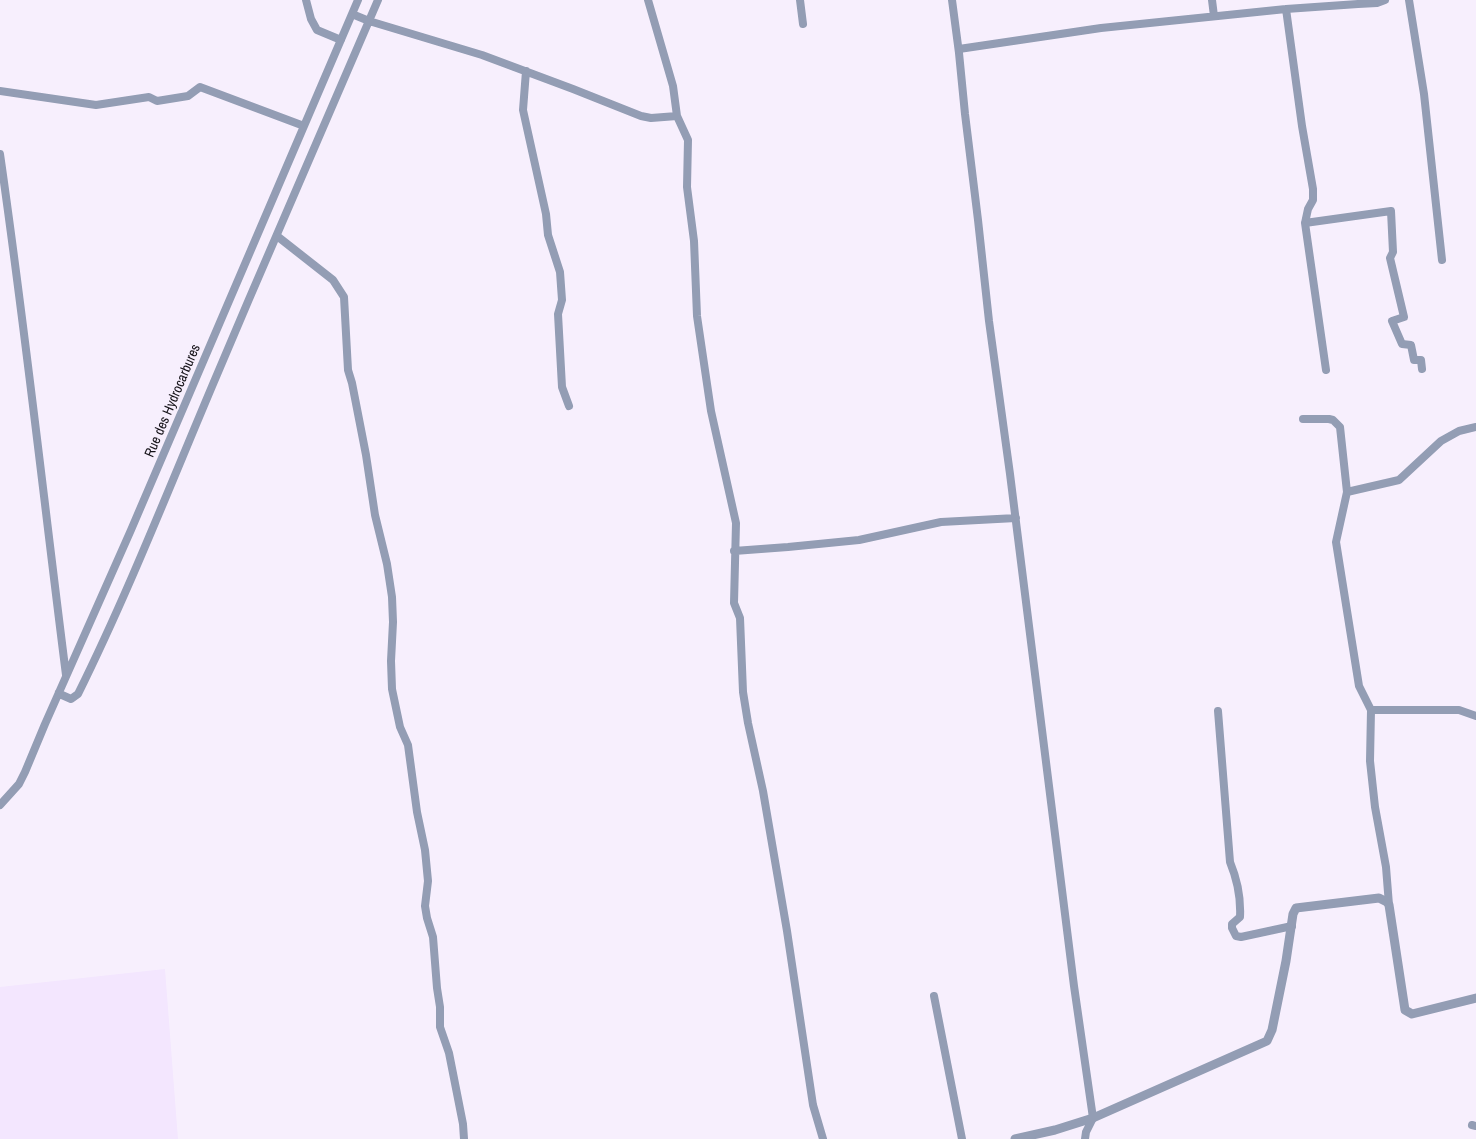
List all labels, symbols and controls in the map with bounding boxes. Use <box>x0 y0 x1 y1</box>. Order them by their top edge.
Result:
street label: Rue des Hydrocarbures <box>142 342 204 460</box>

